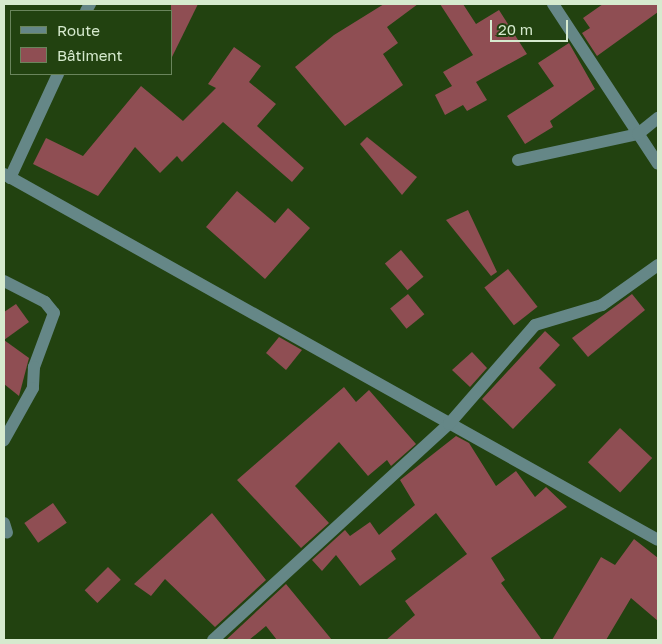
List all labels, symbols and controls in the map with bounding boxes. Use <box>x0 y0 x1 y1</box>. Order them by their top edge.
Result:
legend <box>10 10 172 75</box>
scale bar <box>492 10 570 42</box>
text: 20 m <box>498 20 533 38</box>
text: Route <box>57 21 100 39</box>
text: Bâtiment <box>57 46 122 64</box>

